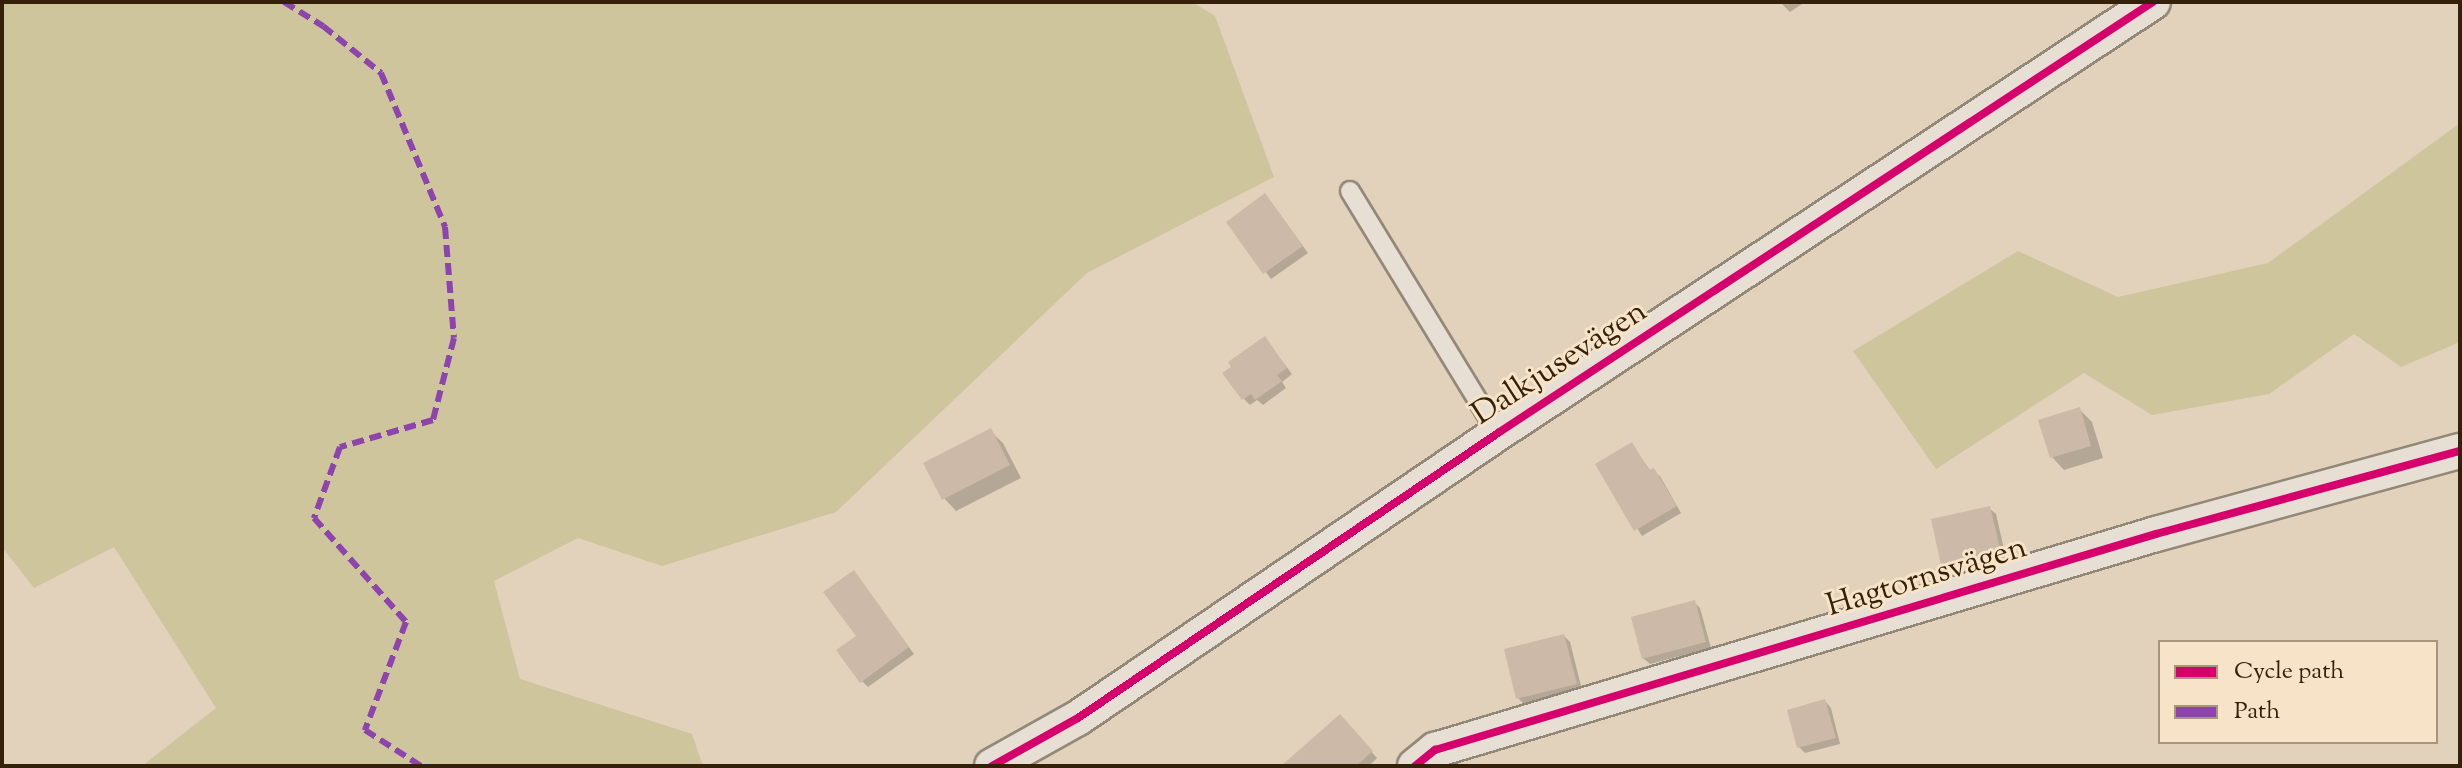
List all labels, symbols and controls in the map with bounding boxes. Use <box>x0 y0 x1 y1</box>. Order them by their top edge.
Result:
street label: Dalkjusevägen <box>1465 293 1655 435</box>
street label: Hagtornsvägen <box>1822 529 2032 627</box>
legend <box>2158 640 2438 744</box>
text: Cycle path <box>2234 655 2344 689</box>
text: Path <box>2234 695 2280 729</box>

